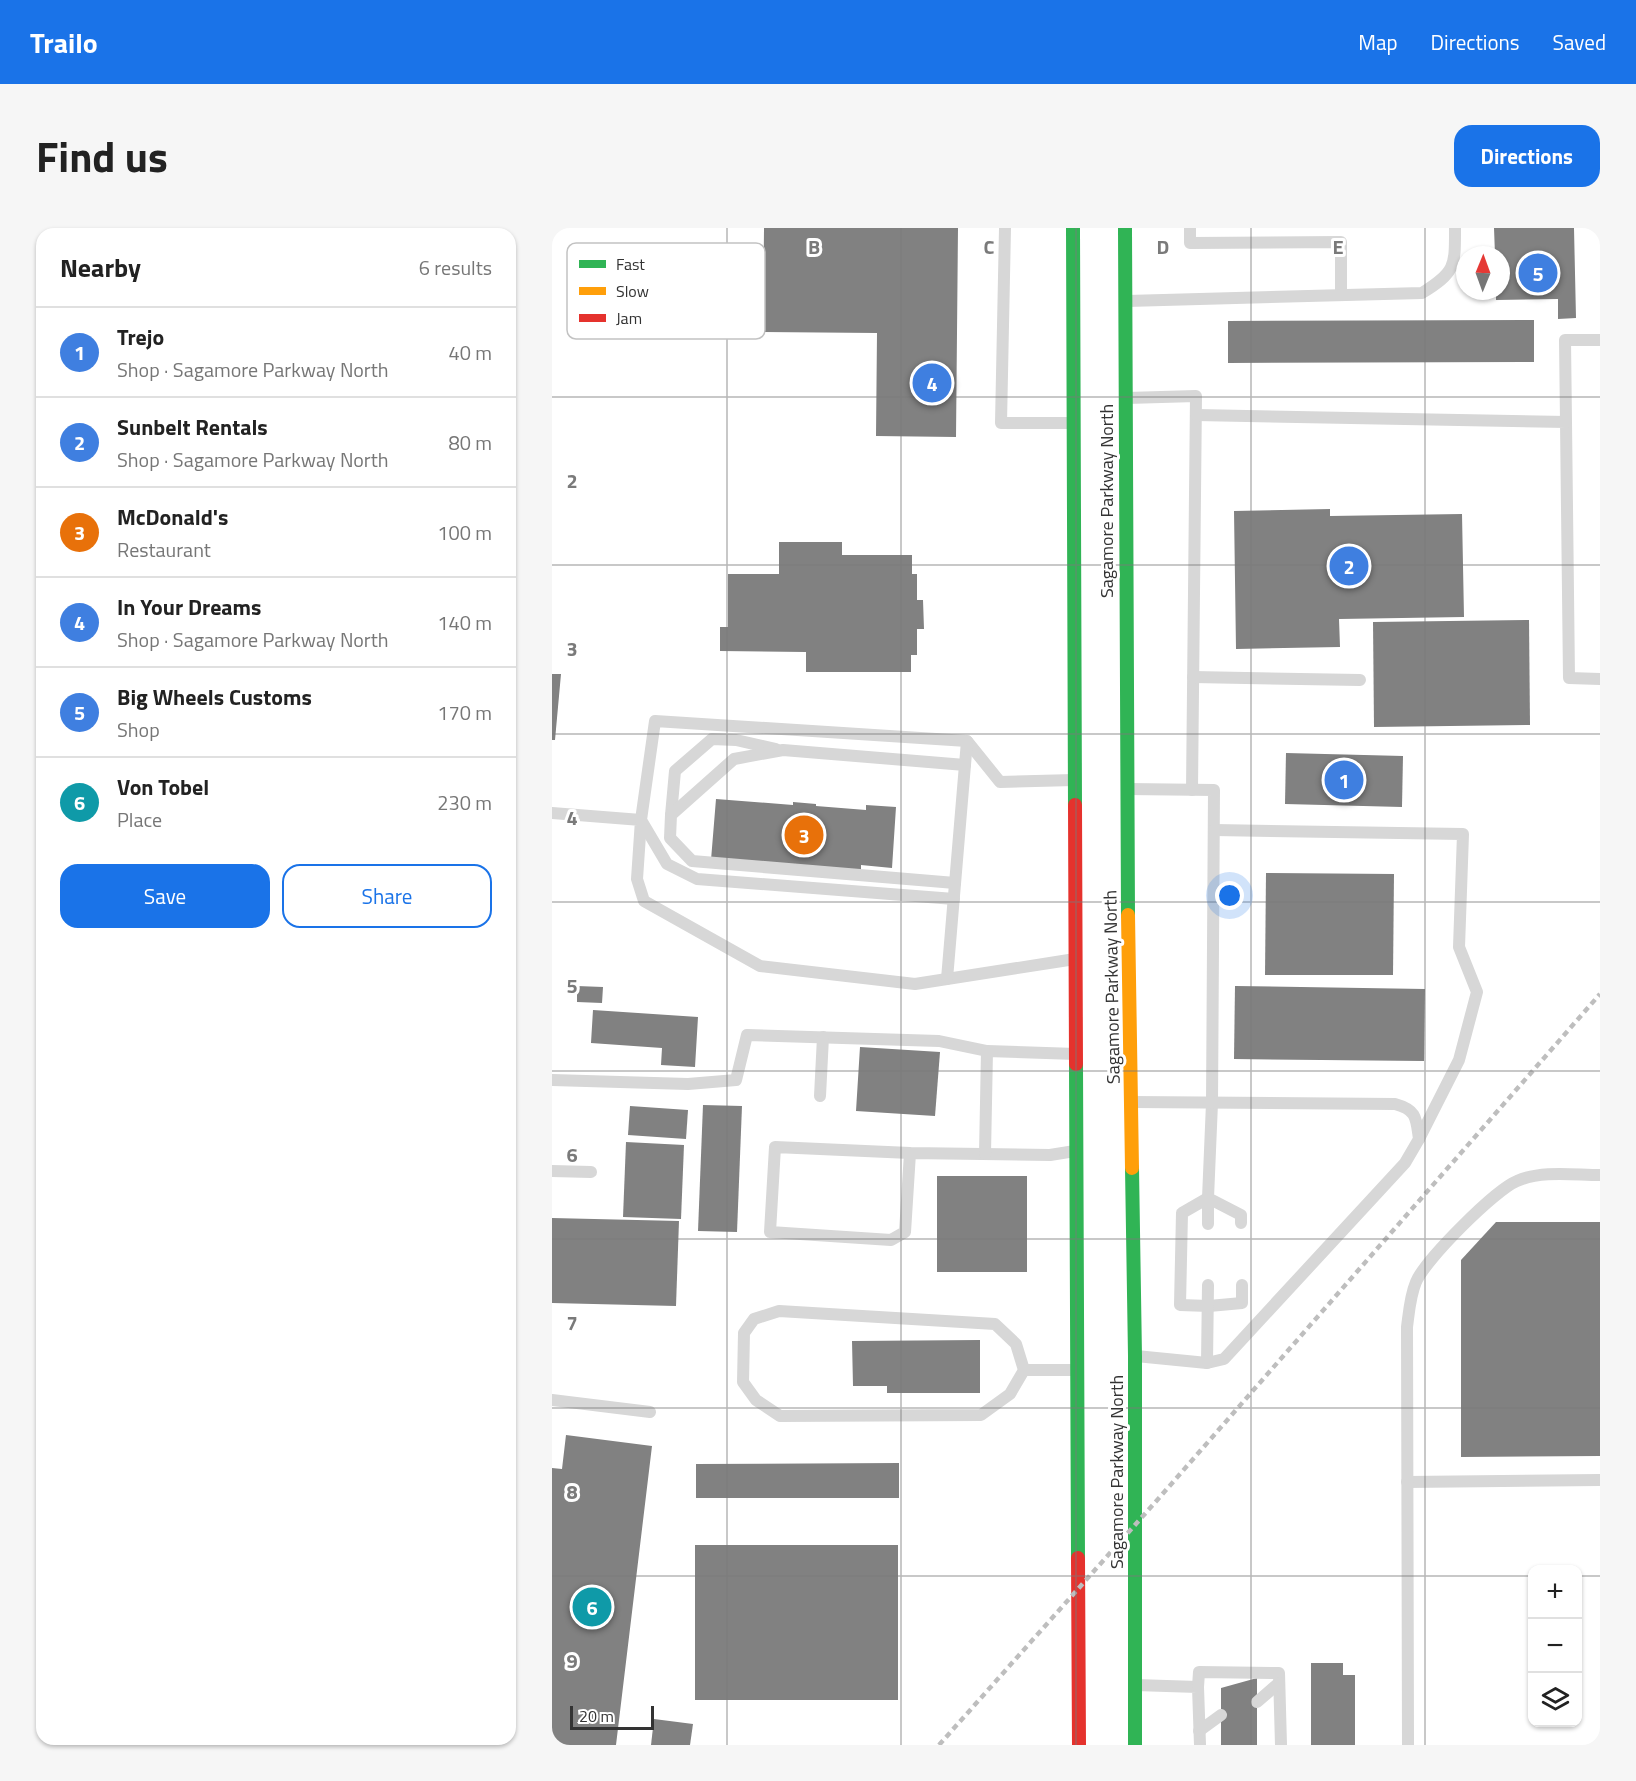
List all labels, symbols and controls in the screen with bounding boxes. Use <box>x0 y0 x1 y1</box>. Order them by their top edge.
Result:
text: Trailo <box>30 21 98 64</box>
text: Map <box>1358 26 1398 58</box>
text: Directions <box>1431 26 1520 58</box>
text: Saved <box>1553 26 1606 58</box>
text: Find us <box>36 124 168 188</box>
button: Directions <box>1454 125 1600 187</box>
text: B <box>808 231 820 262</box>
text: C <box>984 231 995 262</box>
text: D <box>1157 231 1169 262</box>
text: E <box>1332 231 1344 262</box>
legend <box>567 243 765 339</box>
north arrow <box>1456 246 1510 300</box>
text: Nearby <box>60 248 141 287</box>
pin: 5 <box>1518 250 1558 296</box>
text: 6 results <box>419 252 492 283</box>
text: Fast <box>616 252 645 276</box>
text: Slow <box>616 279 649 303</box>
text: Jam <box>616 306 642 330</box>
text: Trejo <box>117 320 164 354</box>
text: 1 <box>74 337 85 368</box>
text: 40 m <box>448 337 492 368</box>
text: Shop · Sagamore Parkway North <box>117 354 389 385</box>
pin: 4 <box>912 360 952 406</box>
street label: Sagamore Parkway North <box>1093 404 1120 598</box>
text: Sunbelt Rentals <box>117 410 268 444</box>
text: 2 <box>74 427 85 458</box>
text: 80 m <box>448 427 492 458</box>
text: Shop · Sagamore Parkway North <box>117 444 389 475</box>
text: 2 <box>566 465 578 496</box>
text: McDonald's <box>117 500 228 534</box>
text: 3 <box>74 517 85 548</box>
text: 100 m <box>437 517 492 548</box>
text: Restaurant <box>117 534 211 565</box>
pin: 2 <box>1330 544 1368 588</box>
text: In Your Dreams <box>117 590 261 624</box>
text: 4 <box>74 607 85 638</box>
text: 140 m <box>437 607 492 638</box>
text: Shop · Sagamore Parkway North <box>117 624 389 655</box>
text: 3 <box>566 633 578 664</box>
text: Big Wheels Customs <box>117 680 312 714</box>
text: 5 <box>74 697 85 728</box>
text: 170 m <box>437 697 492 728</box>
text: Shop <box>117 714 160 745</box>
pin: 1 <box>1324 758 1364 802</box>
text: Von Tobel <box>117 770 209 804</box>
text: 6 <box>74 787 85 818</box>
text: 230 m <box>437 787 492 818</box>
text: 4 <box>566 802 578 833</box>
text: Place <box>117 804 162 835</box>
pin: 3 <box>784 812 824 858</box>
button: Save <box>60 864 270 928</box>
button: Share <box>282 864 492 928</box>
your location <box>1215 881 1244 910</box>
street label: Sagamore Parkway North <box>1096 890 1127 1084</box>
text: 5 <box>566 970 578 1001</box>
text: 6 <box>566 1139 578 1170</box>
text: 7 <box>566 1307 578 1338</box>
street label: Sagamore Parkway North <box>1103 1375 1130 1569</box>
text: 8 <box>566 1476 578 1507</box>
map controls <box>1528 1565 1582 1727</box>
button: + <box>1528 1565 1582 1619</box>
pin: 6 <box>572 1584 612 1630</box>
button: − <box>1528 1619 1582 1673</box>
text: 9 <box>566 1645 578 1676</box>
button: layers <box>1528 1673 1582 1727</box>
scale bar <box>570 1703 654 1730</box>
text: 20 m <box>579 1704 614 1728</box>

